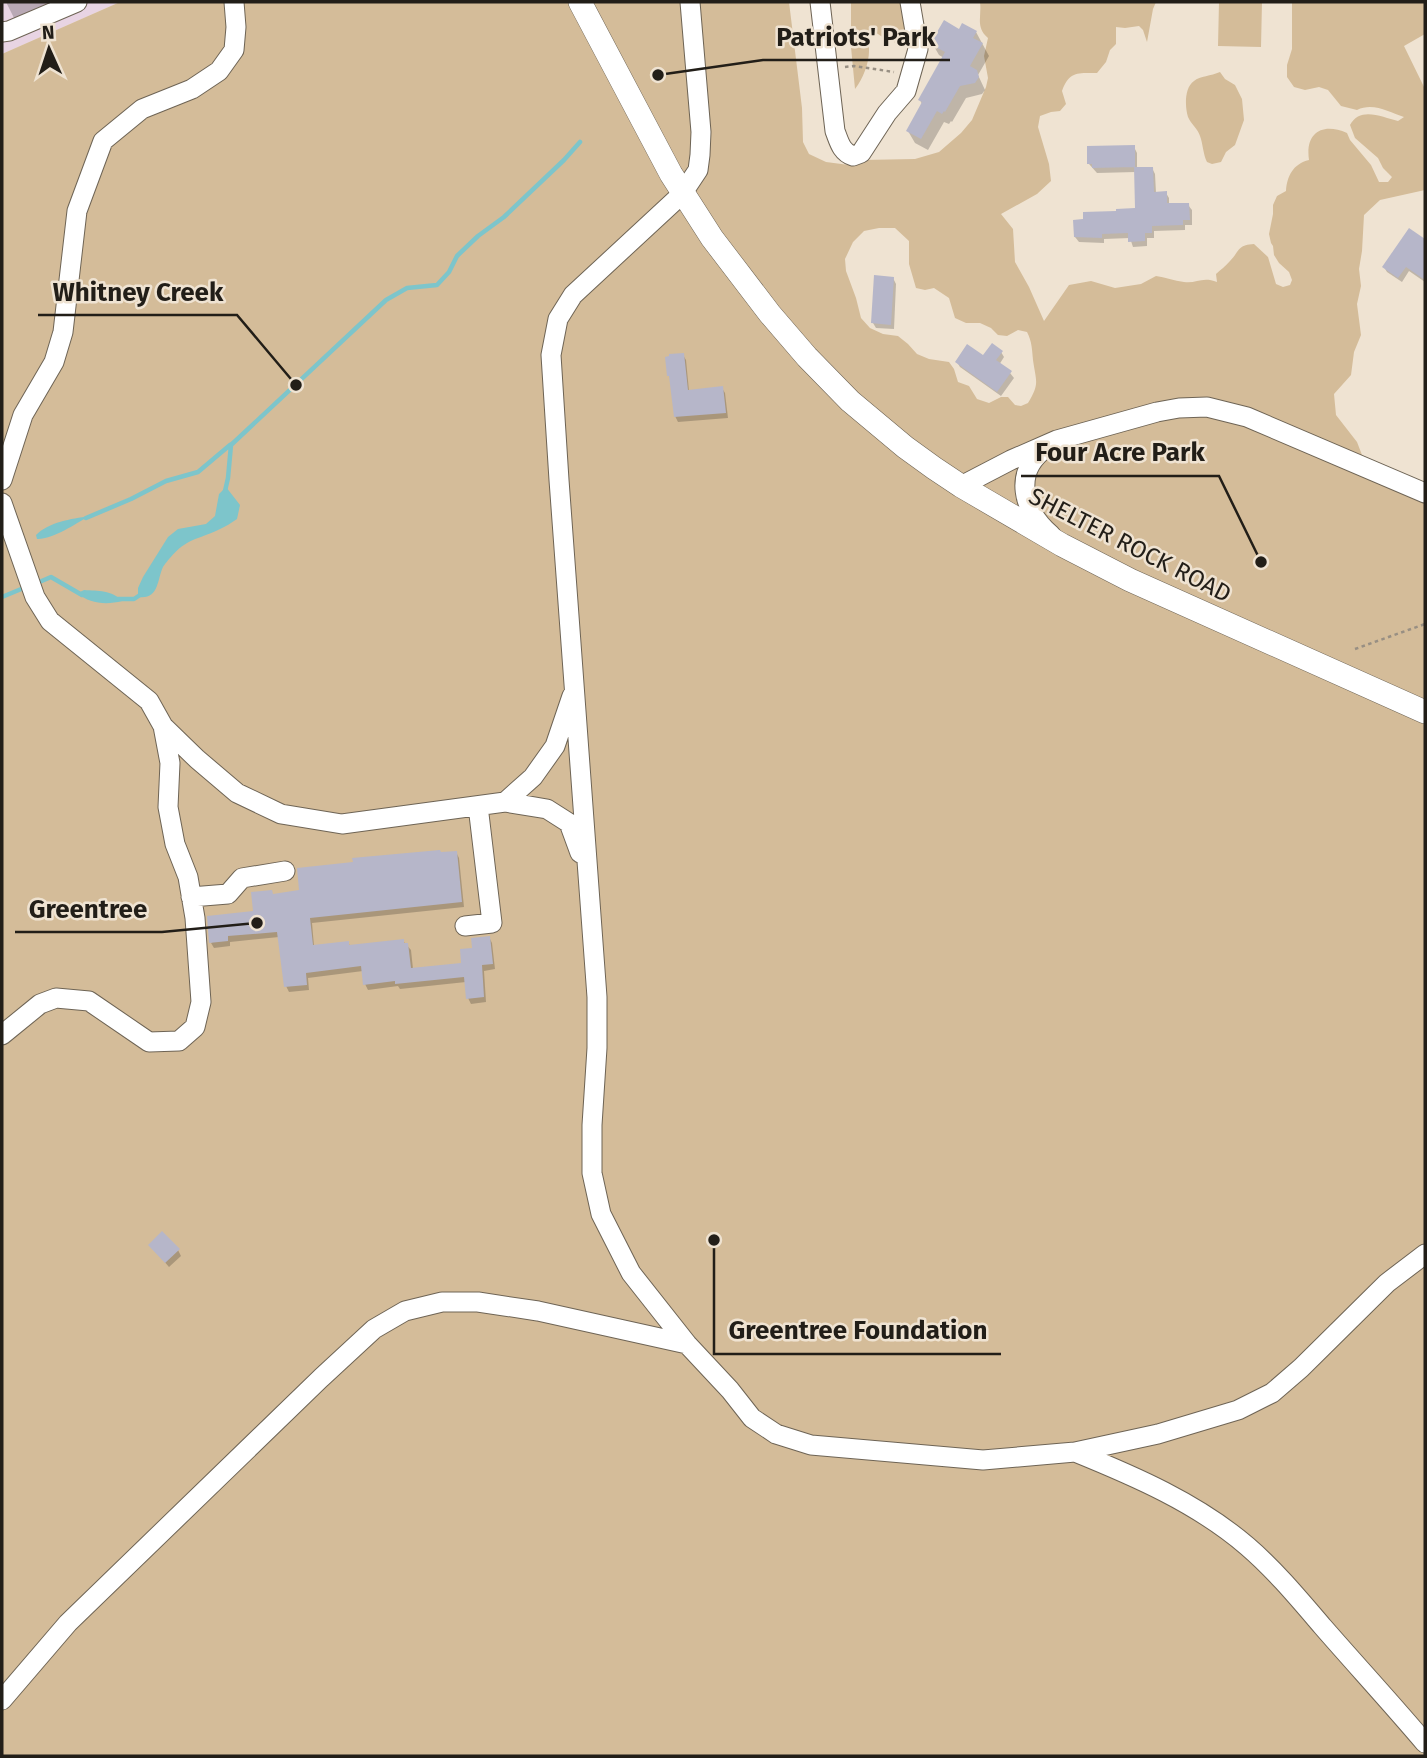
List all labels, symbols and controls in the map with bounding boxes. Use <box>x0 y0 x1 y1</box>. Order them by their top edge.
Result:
callout: Patriots' Park <box>763 13 950 60</box>
north arrow <box>14 14 84 84</box>
text: N <box>41 21 55 44</box>
text: Patriots' Park <box>776 22 936 53</box>
callout: Whitney Creek <box>38 268 237 315</box>
text: Whitney Creek <box>53 277 224 308</box>
callout: Four Acre Park <box>1021 429 1219 476</box>
text: Four Acre Park <box>1035 437 1205 468</box>
street label: SHELTER ROCK ROAD <box>1024 482 1236 608</box>
callout: Greentree <box>15 885 162 932</box>
text: Greentree <box>29 894 147 925</box>
callout: Greentree Foundation <box>714 1307 1001 1354</box>
text: Greentree Foundation <box>729 1315 987 1346</box>

